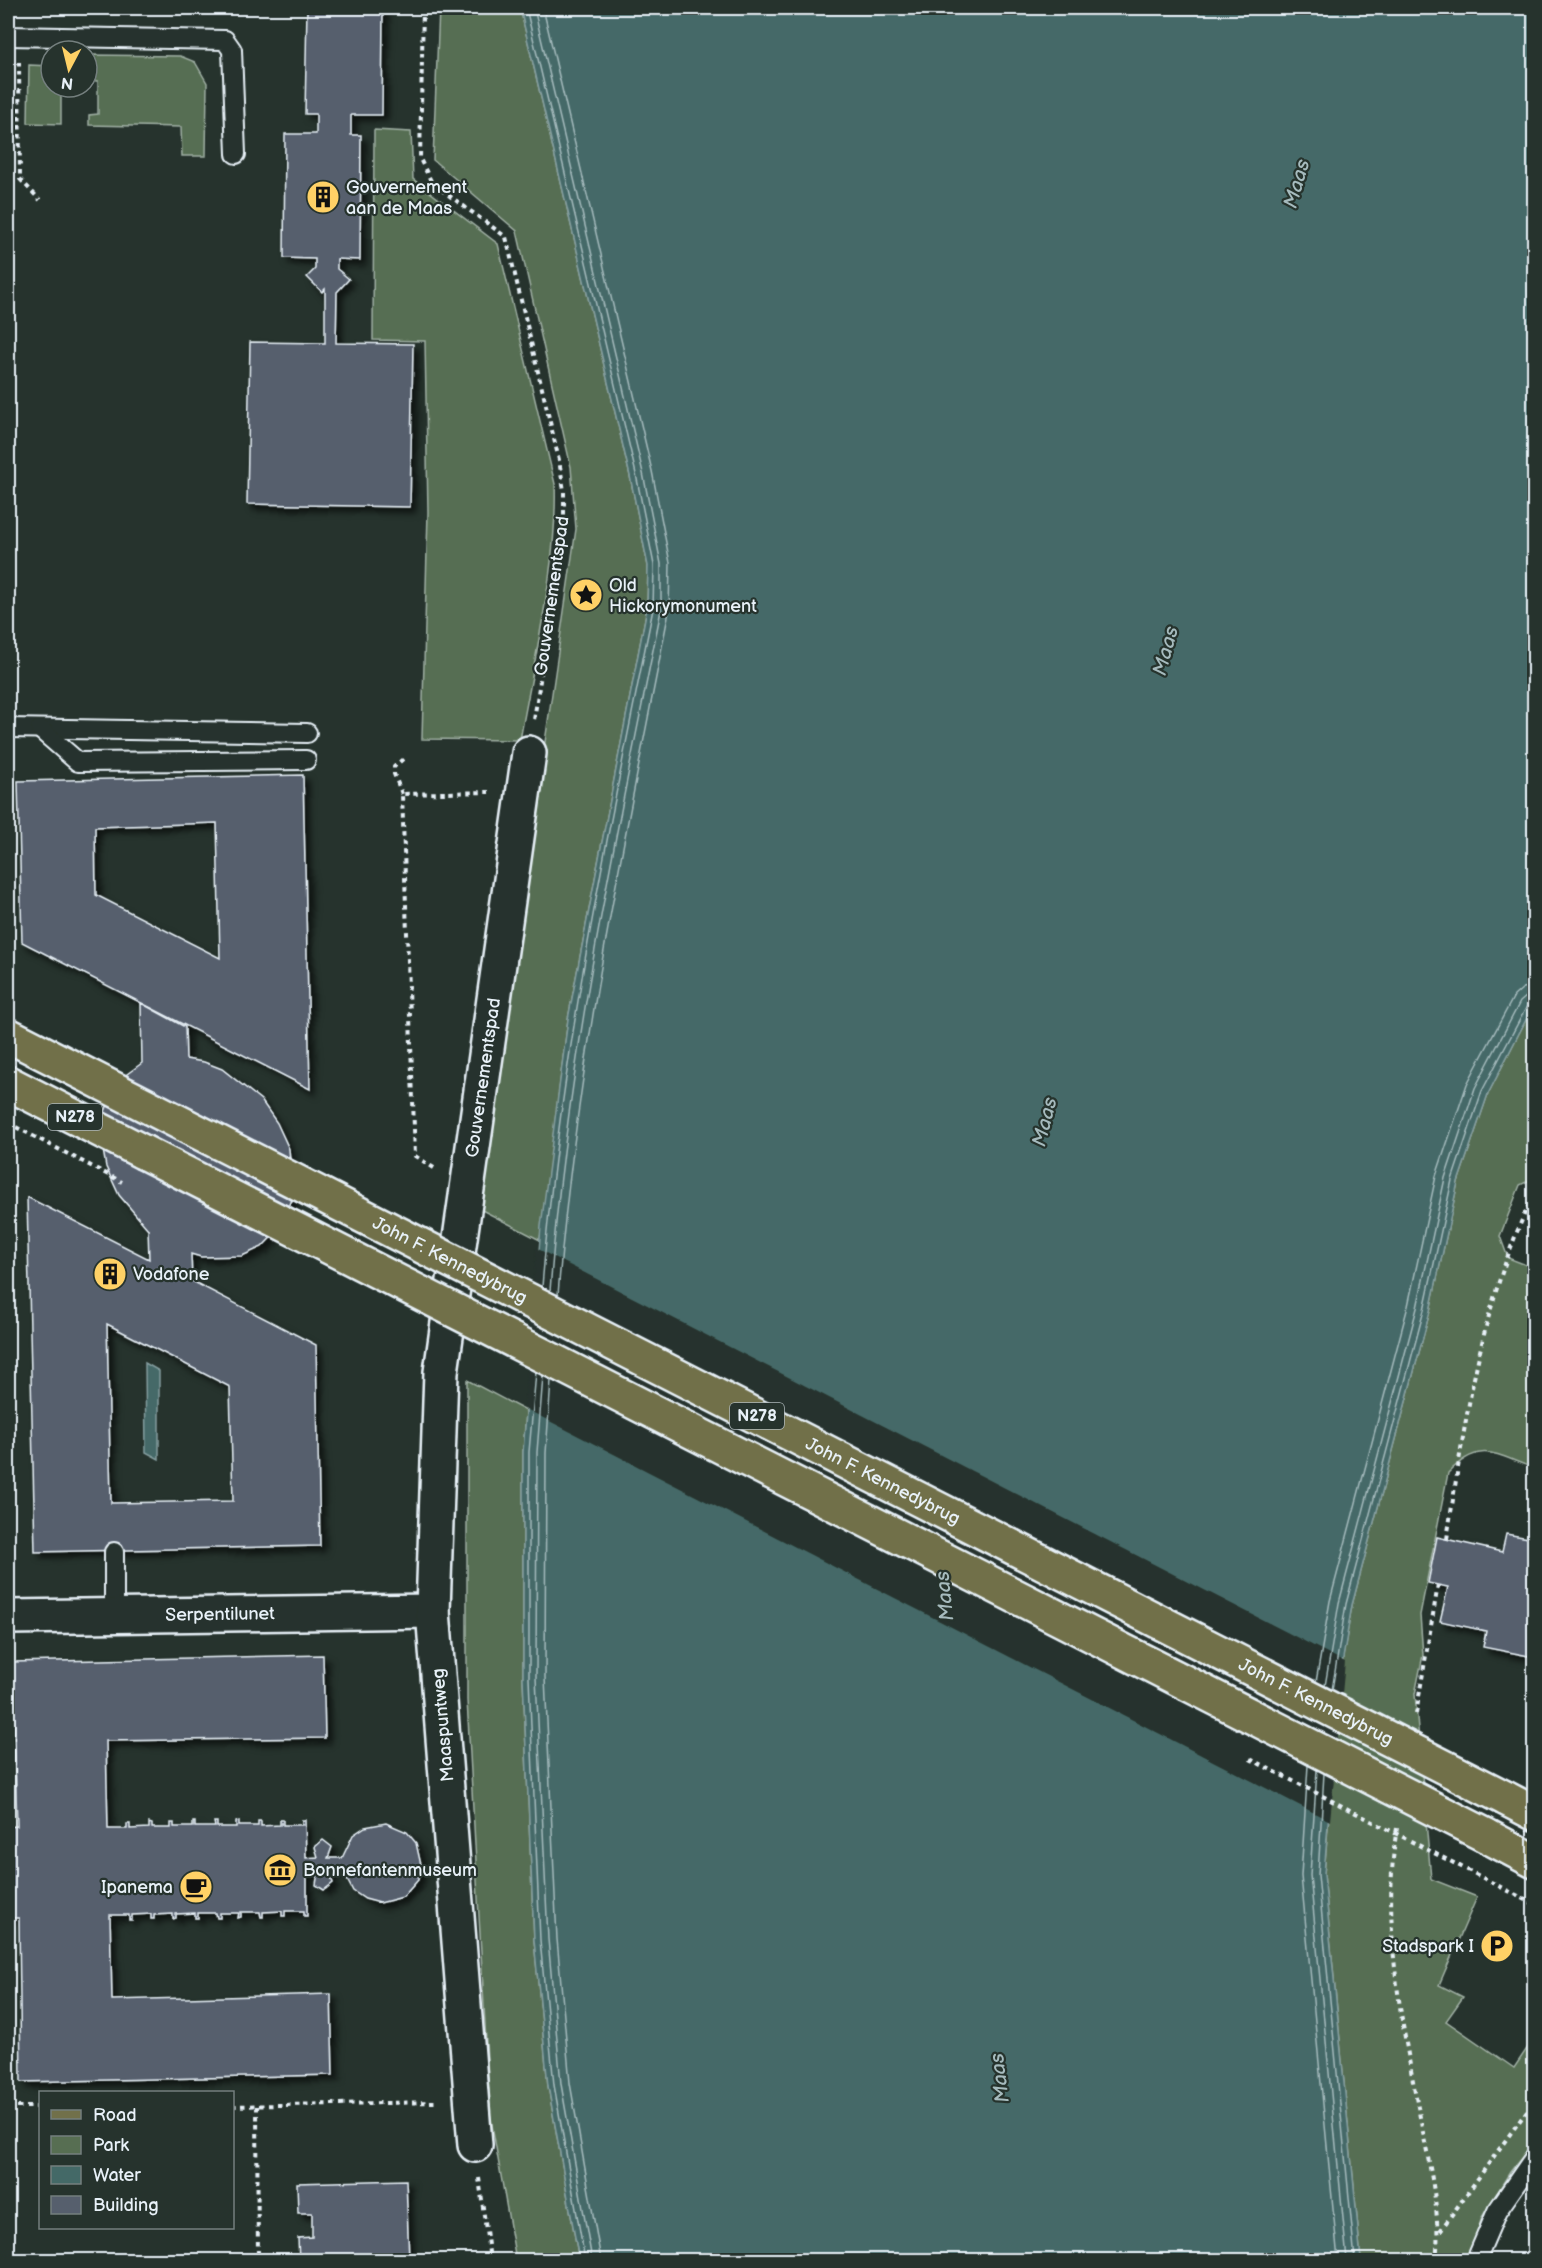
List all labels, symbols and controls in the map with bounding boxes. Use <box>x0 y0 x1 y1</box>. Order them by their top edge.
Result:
north arrow <box>39 39 99 99</box>
text: N <box>60 72 74 93</box>
water label: Maas <box>1279 157 1315 211</box>
place label: Gouvernement aan de Maas <box>346 177 468 219</box>
building icon: Gouvernement aan de Maas <box>305 179 341 215</box>
street label: Gouvernementspad <box>530 515 574 677</box>
place label: Old Hickorymonument <box>609 575 757 617</box>
place icon: Old Hickorymonument <box>568 577 604 613</box>
water label: Maas <box>1148 624 1184 678</box>
street label: Gouvernementspad <box>461 997 505 1159</box>
water label: Maas <box>1027 1095 1063 1149</box>
road number: N278 <box>48 1104 102 1130</box>
street label: John F. Kennedybrug <box>369 1212 531 1308</box>
building icon: Vodafone <box>92 1256 128 1292</box>
place label: Vodafone <box>133 1264 210 1285</box>
road number: N278 <box>730 1403 784 1429</box>
street label: John F. Kennedybrug <box>802 1433 964 1529</box>
water label: Maas <box>930 1570 960 1622</box>
street label: Serpentilunet <box>165 1603 275 1625</box>
street label: John F. Kennedybrug <box>1235 1654 1397 1750</box>
street label: Maaspuntweg <box>428 1667 458 1783</box>
museum icon: Bonnefantenmuseum <box>262 1852 298 1888</box>
place label: Bonnefantenmuseum <box>303 1860 477 1881</box>
cafe icon: Ipanema <box>178 1869 214 1905</box>
place label: Ipanema <box>101 1877 173 1898</box>
parking icon: Stadspark I <box>1479 1928 1515 1964</box>
place label: Stadspark I <box>1382 1936 1474 1957</box>
water label: Maas <box>985 2052 1015 2104</box>
legend <box>39 2091 234 2229</box>
text: Road <box>93 2105 137 2126</box>
text: Park <box>93 2135 129 2156</box>
text: Water <box>93 2165 141 2186</box>
text: Building <box>93 2195 159 2216</box>

